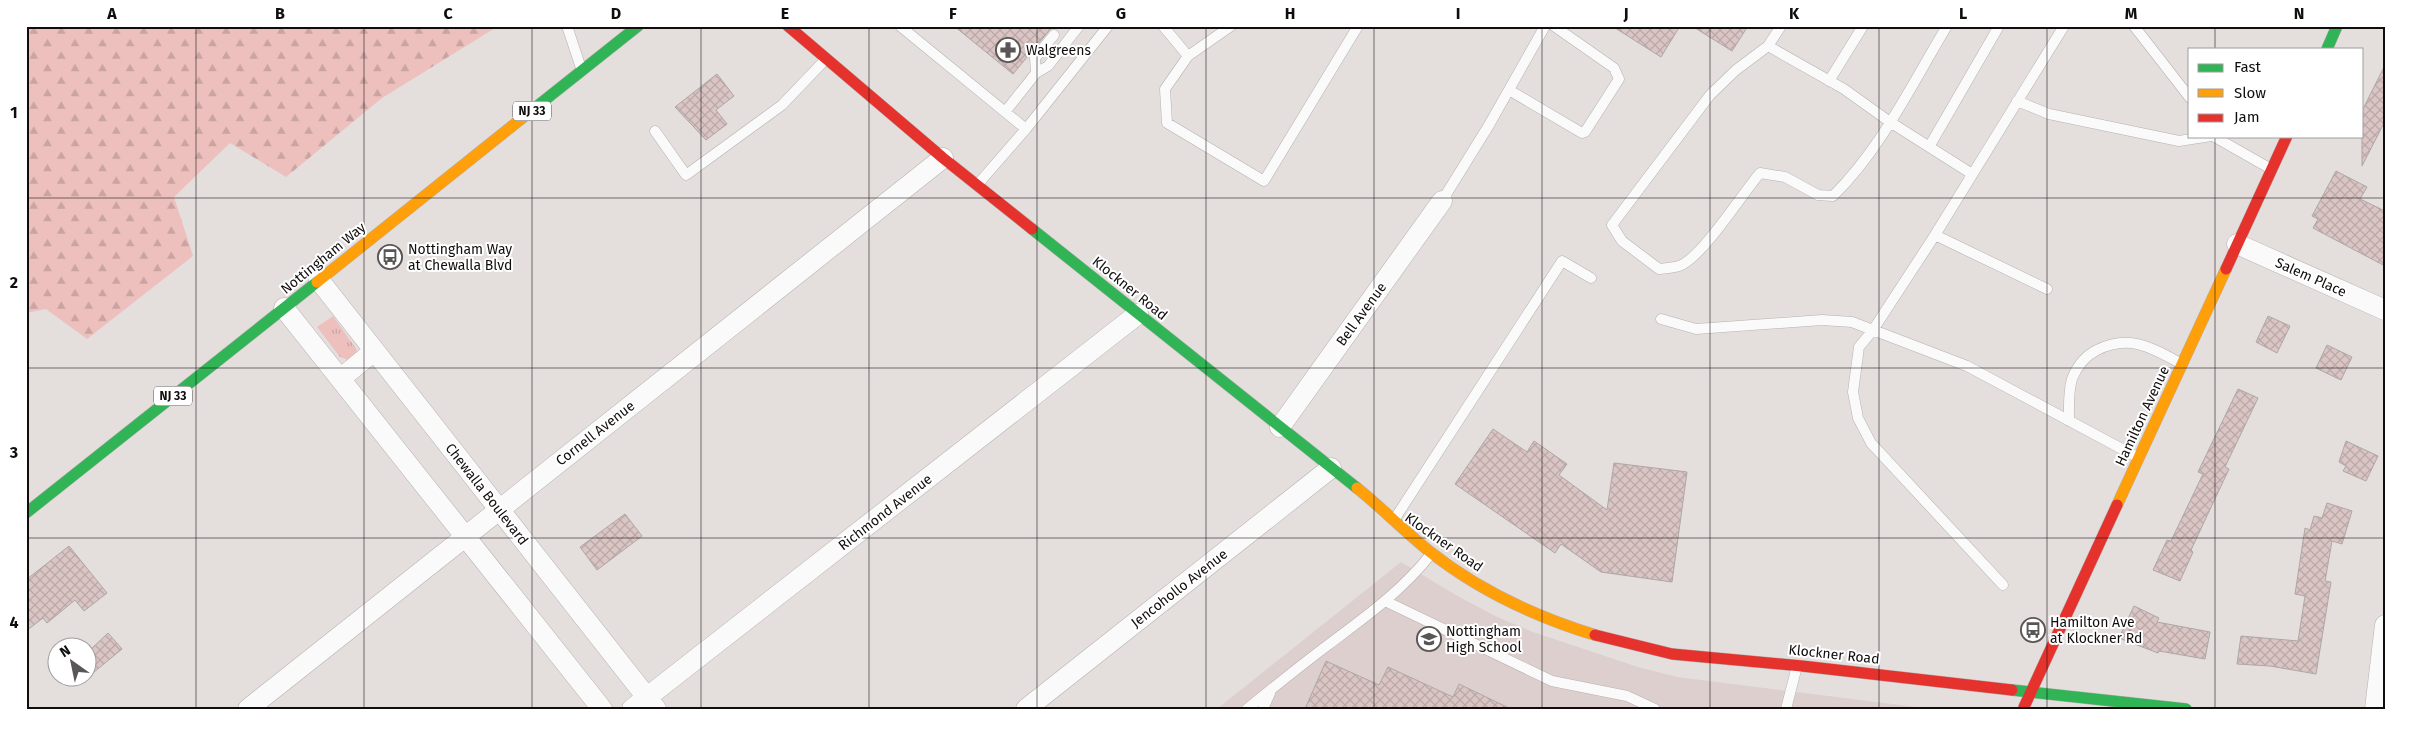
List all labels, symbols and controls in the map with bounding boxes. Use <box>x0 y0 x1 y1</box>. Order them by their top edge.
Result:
text: A <box>106 4 117 23</box>
text: B <box>275 4 285 23</box>
text: C <box>443 4 453 23</box>
text: D <box>611 4 621 23</box>
text: E <box>781 4 789 23</box>
text: F <box>949 4 957 23</box>
text: G <box>1116 4 1126 23</box>
text: H <box>1285 4 1295 23</box>
text: I <box>1456 4 1460 23</box>
text: J <box>1622 4 1629 23</box>
text: K <box>1789 4 1800 23</box>
text: L <box>1959 4 1967 23</box>
text: M <box>2125 4 2138 23</box>
text: N <box>2294 4 2304 23</box>
pharmacy icon: Walgreens <box>995 37 1021 63</box>
place label: Walgreens <box>1026 42 1091 59</box>
legend <box>2188 48 2364 138</box>
text: Fast <box>2234 58 2261 76</box>
text: Slow <box>2234 84 2266 102</box>
road number: NJ 33 <box>513 102 551 120</box>
text: 1 <box>10 103 18 122</box>
text: Jam <box>2234 108 2260 126</box>
street label: Nottingham Way <box>277 219 369 298</box>
place label: Nottingham Way at Chewalla Blvd <box>408 241 512 274</box>
bus stop icon: Nottingham Way at Chewalla Blvd <box>377 244 403 270</box>
street label: Klockner Road <box>1089 253 1171 324</box>
street label: Salem Place <box>2273 254 2349 301</box>
text: 2 <box>10 273 18 292</box>
street label: Bell Avenue <box>1333 279 1390 349</box>
street label: Hamilton Avenue <box>2112 363 2173 469</box>
road number: NJ 33 <box>154 386 192 406</box>
street label: Cornell Avenue <box>553 397 638 469</box>
street label: Chewalla Boulevard <box>442 440 532 549</box>
text: 3 <box>9 443 18 462</box>
street label: Richmond Avenue <box>835 471 936 554</box>
street label: Klockner Road <box>1401 509 1486 576</box>
street label: Jencohollo Avenue <box>1128 546 1231 631</box>
text: 4 <box>9 613 19 632</box>
place label: Hamilton Ave at Klockner Rd <box>2050 614 2142 647</box>
bus stop icon: Hamilton Ave at Klockner Rd <box>2020 617 2046 643</box>
place label: Nottingham High School <box>1446 623 1522 656</box>
school or university icon: Nottingham High School <box>1416 626 1442 652</box>
north arrow <box>48 638 98 688</box>
street label: Klockner Road <box>1788 641 1880 668</box>
text: N <box>57 642 74 661</box>

